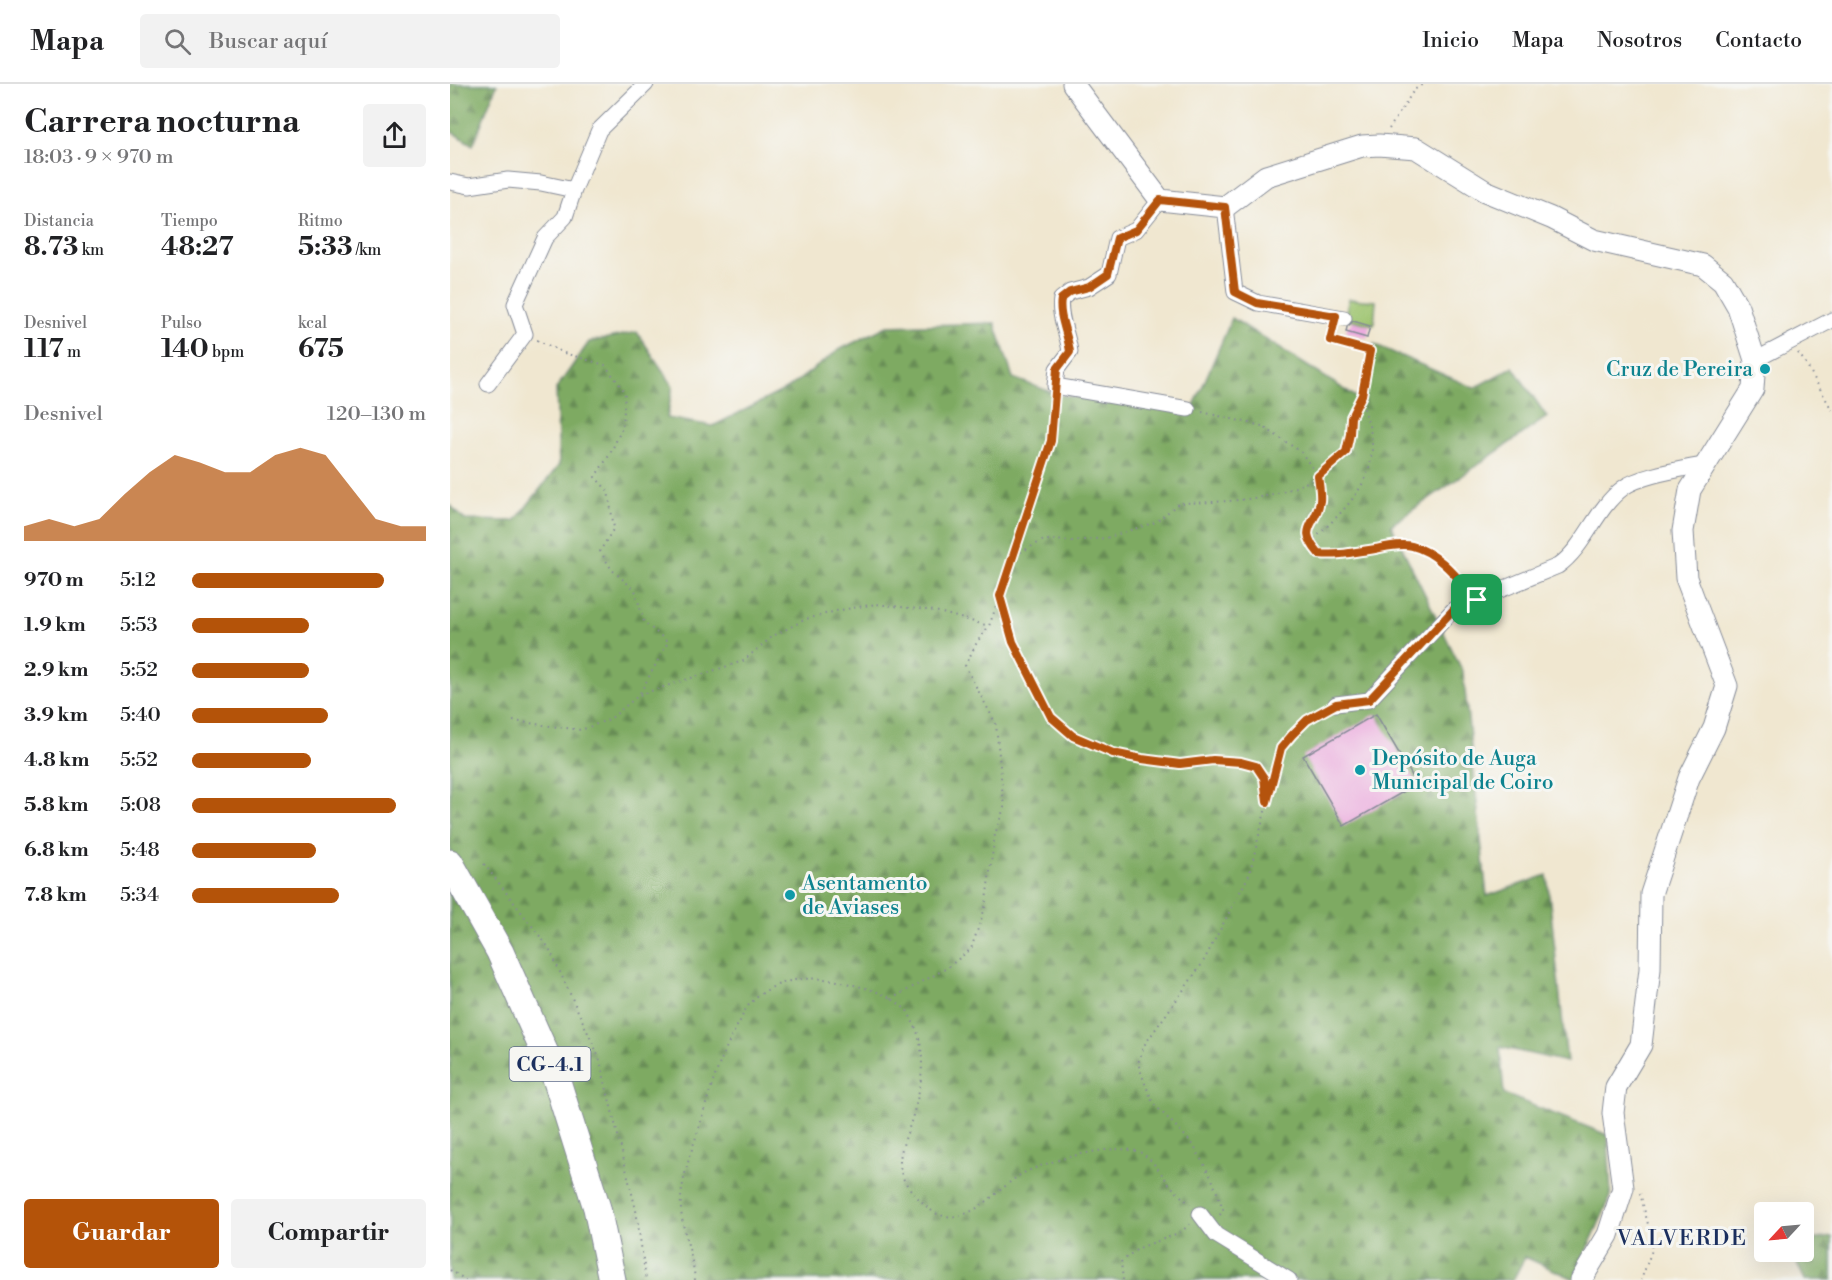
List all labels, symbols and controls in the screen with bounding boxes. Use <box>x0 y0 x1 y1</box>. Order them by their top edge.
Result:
search box <box>140 14 560 68</box>
text: Mapa <box>30 24 104 59</box>
icon: search <box>161 25 194 58</box>
text: Buscar aquí <box>209 28 328 55</box>
text: Inicio <box>1422 28 1479 54</box>
text: Mapa <box>1512 28 1564 54</box>
text: Nosotros <box>1597 28 1682 54</box>
text: Contacto <box>1715 28 1802 54</box>
text: Carrera nocturna <box>24 102 300 143</box>
button: share <box>363 104 426 167</box>
text: 18:03 · 9 × 970 m <box>24 145 173 170</box>
text: Distancia <box>24 211 94 231</box>
text: Tiempo <box>161 211 218 231</box>
text: Ritmo <box>298 211 343 231</box>
text: 8.73 <box>24 231 78 263</box>
text: 48:27 <box>161 231 234 263</box>
text: 5:33 <box>298 231 353 263</box>
text: km <box>78 240 104 260</box>
text: /km <box>353 240 381 260</box>
text: Desnivel <box>24 313 87 333</box>
text: Pulso <box>161 313 202 333</box>
text: kcal <box>298 313 327 333</box>
text: 117 <box>24 333 64 365</box>
text: 140 <box>161 333 209 365</box>
text: 675 <box>298 333 344 365</box>
text: m <box>64 342 81 362</box>
text: bpm <box>209 342 244 362</box>
place label: Cruz de Pereira <box>1606 357 1753 383</box>
marker: Cruz de Pereira <box>1758 362 1772 376</box>
text: Desnivel <box>24 402 103 427</box>
text: 120–130 m <box>327 402 426 427</box>
text: 970 m <box>24 568 84 593</box>
text: 5:12 <box>120 568 156 593</box>
pin <box>1451 574 1502 625</box>
icon: arrive <box>1460 583 1493 616</box>
text: 1.9 km <box>24 613 86 638</box>
text: 5:53 <box>120 613 158 638</box>
text: 2.9 km <box>24 658 88 683</box>
text: 5:52 <box>120 658 158 683</box>
text: 3.9 km <box>24 703 88 728</box>
text: 5:40 <box>120 703 161 728</box>
place label: Depósito de Auga Municipal de Coiro <box>1372 746 1553 796</box>
text: 4.8 km <box>24 748 89 773</box>
text: 5:52 <box>120 748 158 773</box>
marker: Depósito de Auga Municipal de Coiro <box>1353 763 1367 777</box>
text: 5.8 km <box>24 793 88 818</box>
text: 5:08 <box>120 793 161 818</box>
text: 6.8 km <box>24 838 89 863</box>
text: 5:48 <box>120 838 160 863</box>
place label: Asentamento de Aviases <box>801 871 928 921</box>
text: 7.8 km <box>24 883 87 908</box>
text: 5:34 <box>120 883 159 908</box>
marker: Asentamento de Aviases <box>783 888 797 902</box>
road number: CG-4.1 <box>510 1047 590 1081</box>
button: Guardar <box>24 1199 219 1268</box>
button: Compartir <box>231 1199 426 1268</box>
north arrow <box>1754 1202 1814 1262</box>
map controls <box>1754 1202 1814 1262</box>
district label: VALVERDE <box>1615 1225 1748 1252</box>

